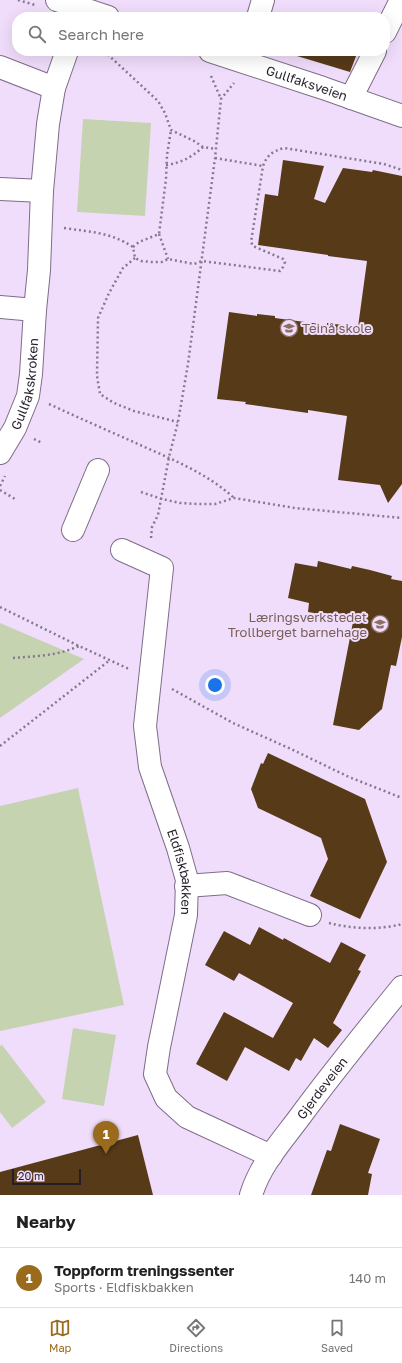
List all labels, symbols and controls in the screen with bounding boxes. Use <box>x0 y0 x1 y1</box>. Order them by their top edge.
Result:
search box <box>12 12 390 56</box>
icon: search <box>26 23 48 45</box>
text: Search here <box>58 25 144 43</box>
street label: Gullfaksveien <box>264 62 350 104</box>
school or university icon: Teinå skole <box>279 318 299 338</box>
place label: Teinå skole <box>302 320 372 336</box>
street label: Gullfakskroken <box>7 337 41 432</box>
place label: Læringsverkstedet Trollberget barnehage <box>228 609 367 640</box>
school or university icon: Læringsverkstedet Trollberget barnehage <box>370 614 390 634</box>
your location <box>205 675 225 695</box>
street label: Eldfiskbakken <box>164 827 195 915</box>
street label: Gjerdeveien <box>293 1054 351 1122</box>
pin: 1 <box>93 1121 119 1154</box>
scale bar <box>12 1167 81 1186</box>
text: 20 m <box>18 1169 44 1182</box>
text: Nearby <box>16 1211 76 1232</box>
text: Toppform treningssenter <box>54 1261 234 1279</box>
text: 1 <box>26 1270 32 1286</box>
text: 140 m <box>349 1270 386 1286</box>
text: Sports · Eldfiskbakken <box>54 1279 194 1295</box>
tab: Map <box>49 1317 71 1354</box>
tab: Directions <box>169 1317 223 1354</box>
tab: Saved <box>321 1317 353 1354</box>

